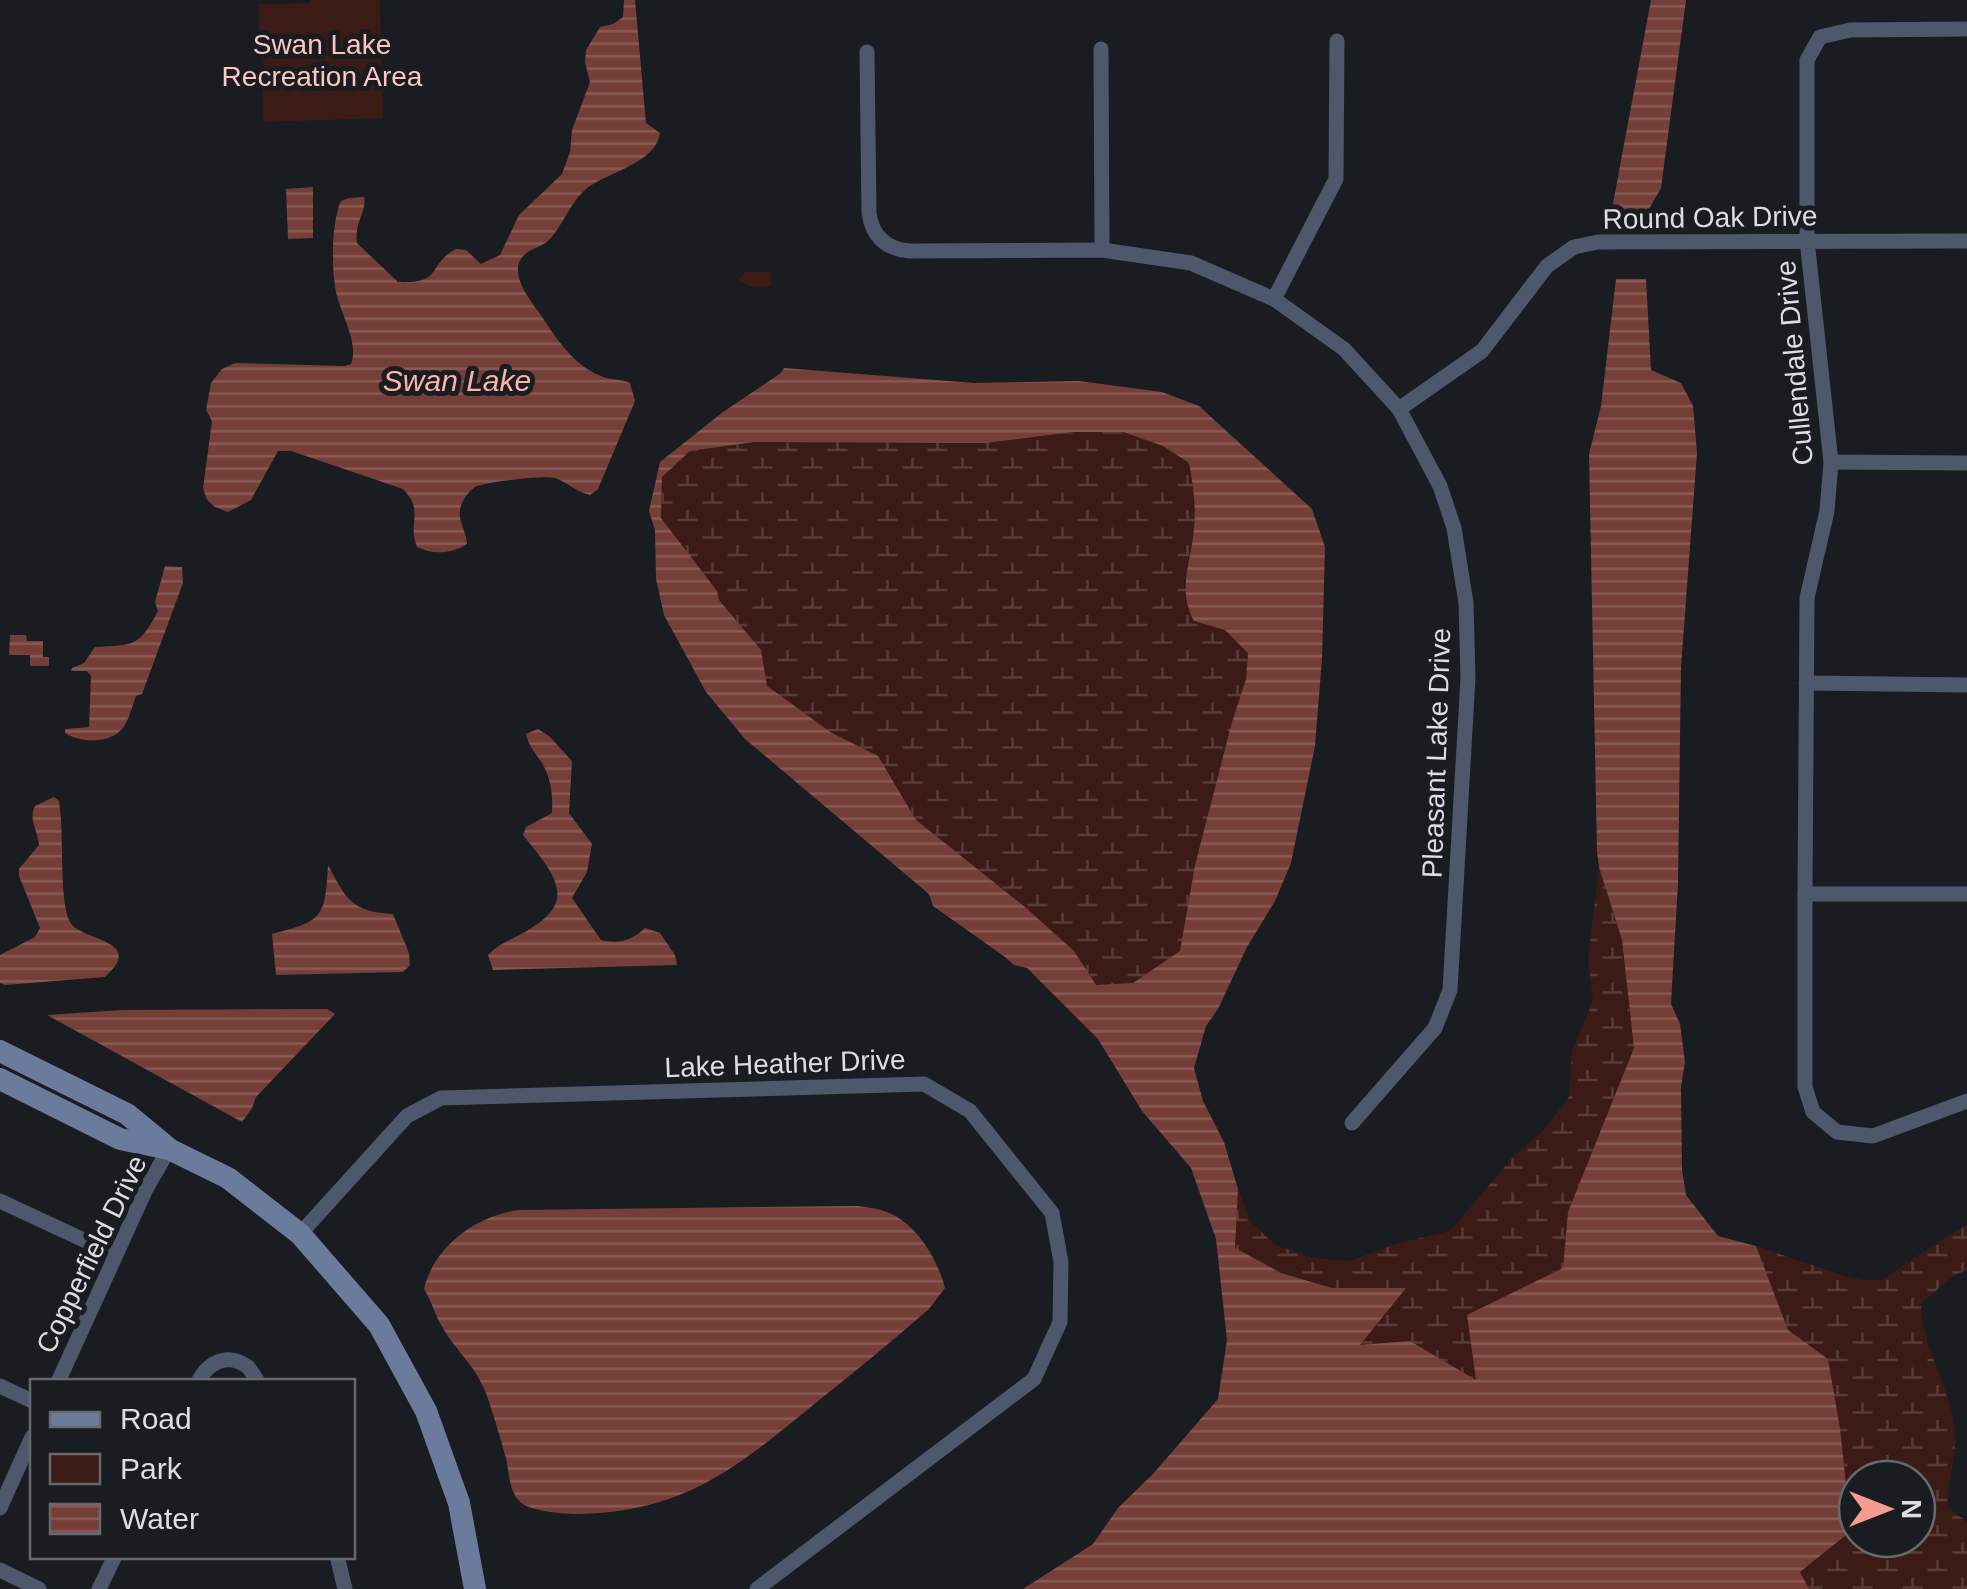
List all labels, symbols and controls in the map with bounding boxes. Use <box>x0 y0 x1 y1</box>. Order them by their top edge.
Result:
park label: Swan Lake Recreation Area <box>222 29 423 92</box>
street label: Round Oak Drive <box>1602 200 1818 235</box>
street label: Cullendale Drive <box>1770 259 1819 467</box>
water label: Swan Lake <box>383 364 531 397</box>
street label: Pleasant Lake Drive <box>1417 627 1456 879</box>
street label: Lake Heather Drive <box>664 1044 906 1083</box>
street label: Copperfield Drive <box>30 1150 153 1358</box>
legend <box>30 1379 355 1559</box>
text: Road <box>120 1402 192 1435</box>
text: Park <box>120 1452 183 1485</box>
north arrow <box>1837 1459 1937 1559</box>
text: N <box>1896 1499 1927 1519</box>
text: Water <box>120 1502 199 1535</box>

